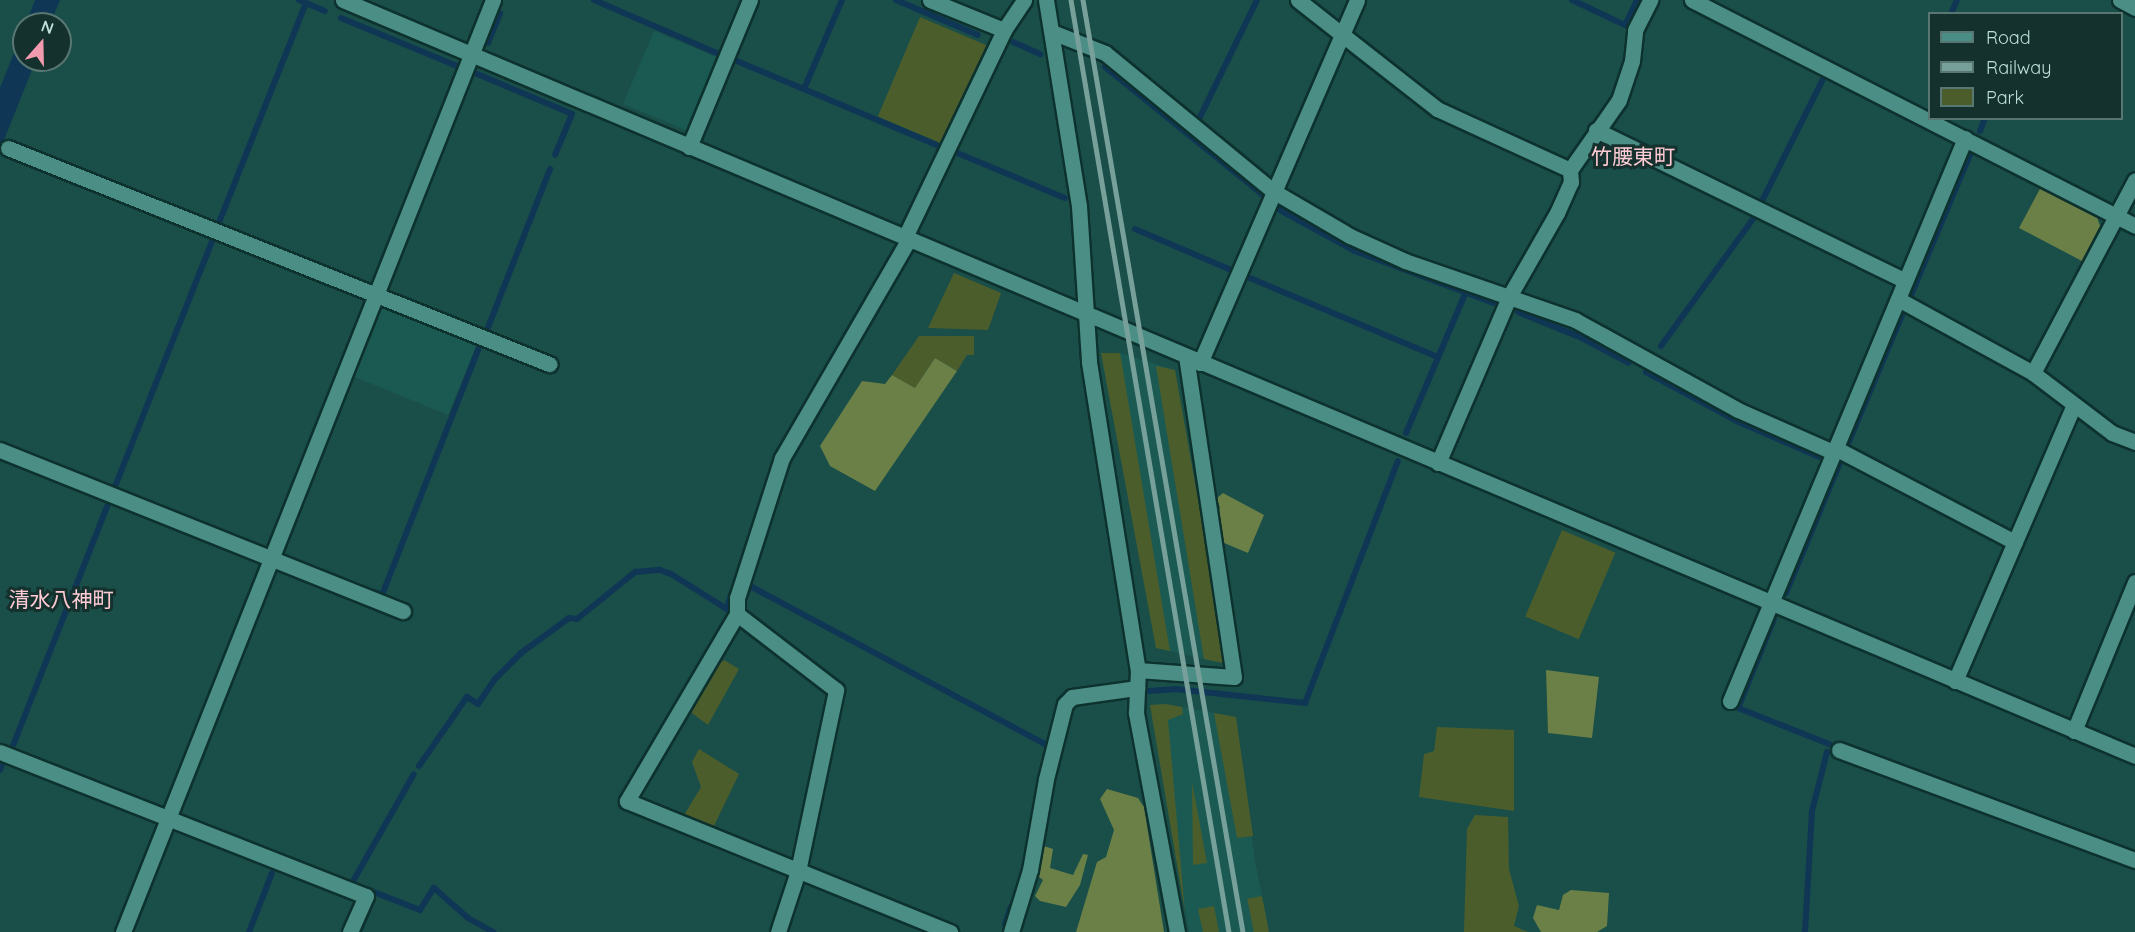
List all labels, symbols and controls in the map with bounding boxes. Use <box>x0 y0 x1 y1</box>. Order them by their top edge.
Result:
north arrow <box>12 12 72 72</box>
legend <box>1928 12 2123 120</box>
text: N <box>39 16 56 38</box>
text: Road <box>1986 26 2031 49</box>
text: Railway <box>1986 56 2052 79</box>
text: Park <box>1986 86 2024 109</box>
district label: 竹腰東町 <box>1591 143 1675 169</box>
district label: 清水八神町 <box>9 586 113 612</box>

